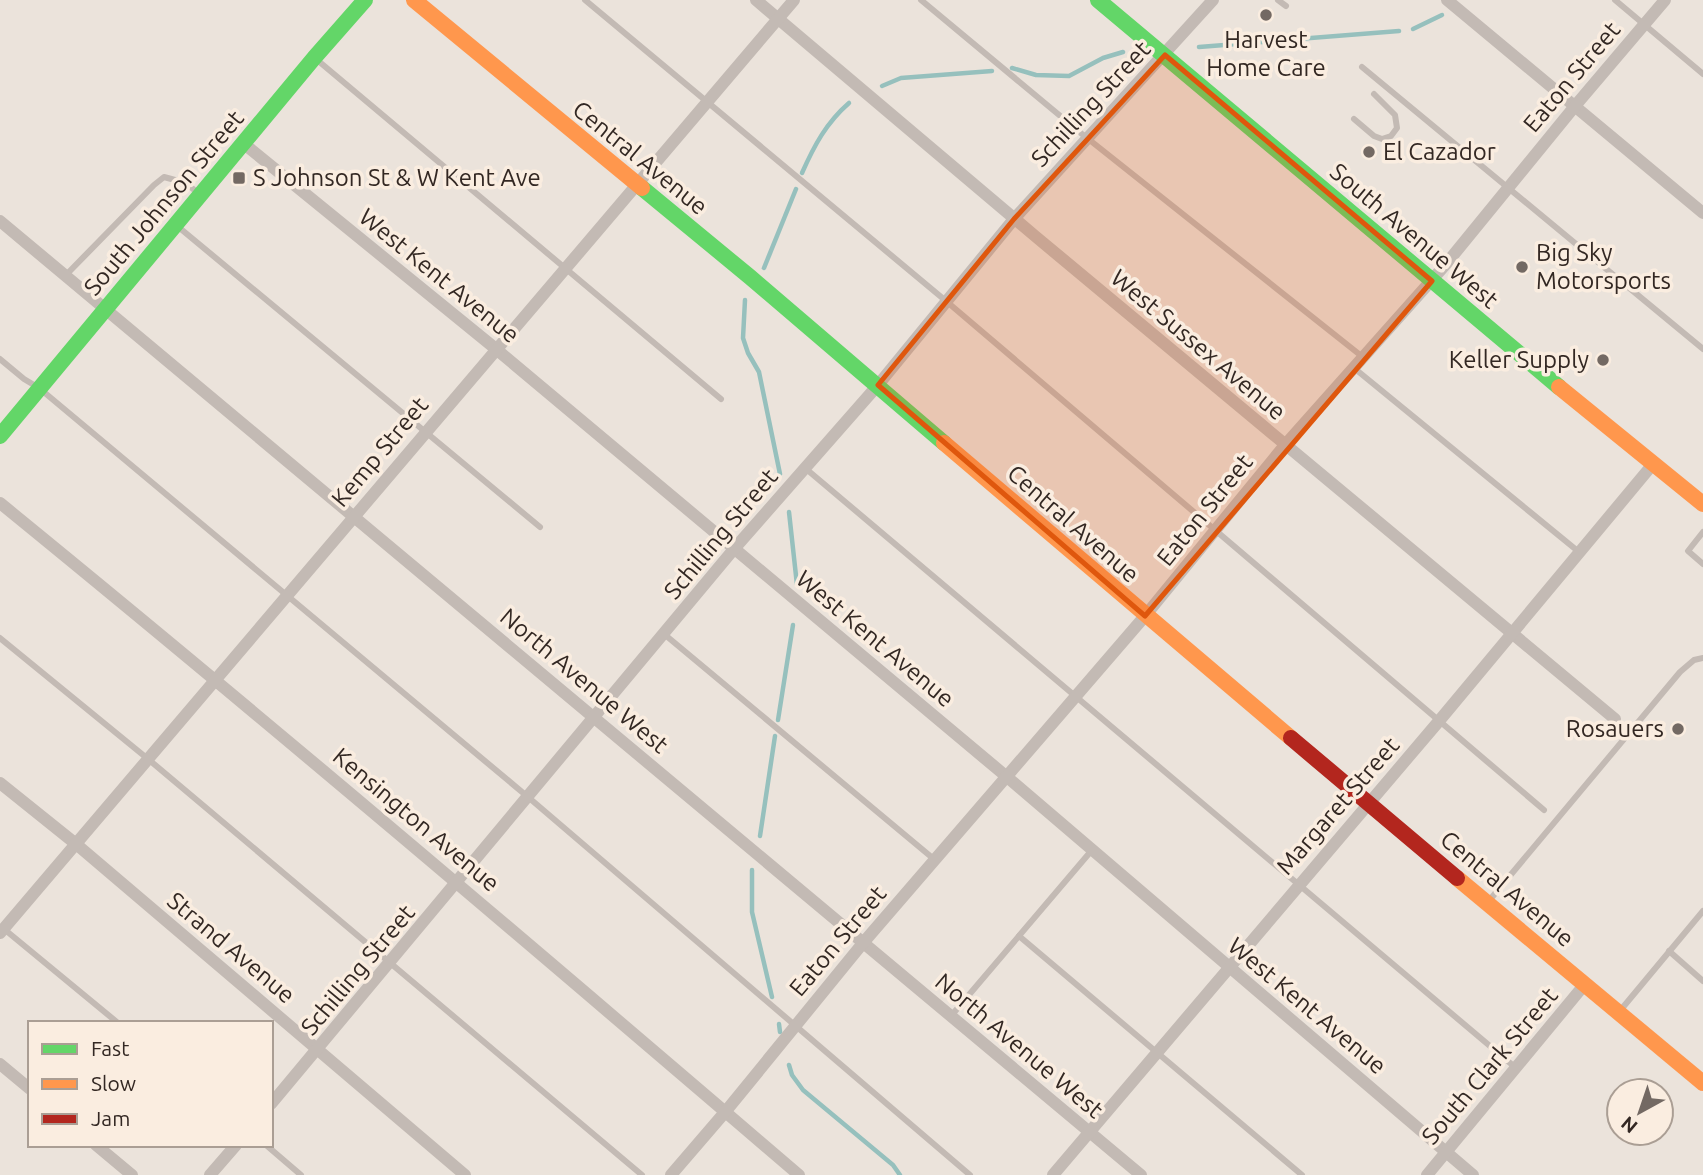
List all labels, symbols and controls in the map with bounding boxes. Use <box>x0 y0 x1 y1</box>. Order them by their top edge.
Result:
marker: Harvest Home Care <box>1258 7 1274 23</box>
street label: Eaton Street <box>1518 16 1626 137</box>
place label: Harvest Home Care <box>1206 26 1326 81</box>
street label: Schilling Street <box>1026 35 1156 172</box>
street label: Central Avenue <box>568 95 713 220</box>
street label: South Johnson Street <box>78 104 249 301</box>
place label: El Cazador <box>1383 138 1496 165</box>
marker: El Cazador <box>1361 144 1377 160</box>
street label: South Avenue West <box>1325 158 1504 314</box>
place label: S Johnson St & W Kent Ave <box>253 164 541 191</box>
marker: S Johnson St & W Kent Ave <box>231 170 247 186</box>
street label: West Kent Avenue <box>354 203 525 348</box>
place label: Big Sky Motorsports <box>1536 239 1671 294</box>
marker: Big Sky Motorsports <box>1514 259 1530 275</box>
street label: West Sussex Avenue <box>1106 264 1291 425</box>
place label: Keller Supply <box>1449 346 1589 373</box>
marker: Keller Supply <box>1595 352 1611 368</box>
street label: Kemp Street <box>326 391 434 512</box>
street label: Eaton Street <box>1152 448 1258 571</box>
street label: Central Avenue <box>1002 459 1144 588</box>
street label: Schilling Street <box>658 463 783 604</box>
street label: West Kent Avenue <box>791 565 960 712</box>
street label: North Avenue West <box>495 603 674 759</box>
place label: Rosauers <box>1566 715 1664 742</box>
marker: Rosauers <box>1670 721 1686 737</box>
street label: Margaret Street <box>1271 731 1405 880</box>
street label: Kensington Avenue <box>328 742 505 897</box>
street label: Central Avenue <box>1435 825 1579 952</box>
street label: Eaton Street <box>784 880 892 1001</box>
street label: Strand Avenue <box>162 887 300 1009</box>
street label: Schilling Street <box>295 899 420 1040</box>
street label: West Kent Avenue <box>1223 932 1392 1079</box>
street label: North Avenue West <box>930 968 1109 1124</box>
street label: South Clark Street <box>1416 981 1563 1149</box>
legend <box>28 1021 273 1147</box>
text: Fast <box>91 1036 129 1060</box>
text: Slow <box>91 1071 136 1095</box>
north arrow <box>1605 1077 1675 1147</box>
text: Jam <box>91 1106 130 1130</box>
text: N <box>1617 1112 1642 1138</box>

